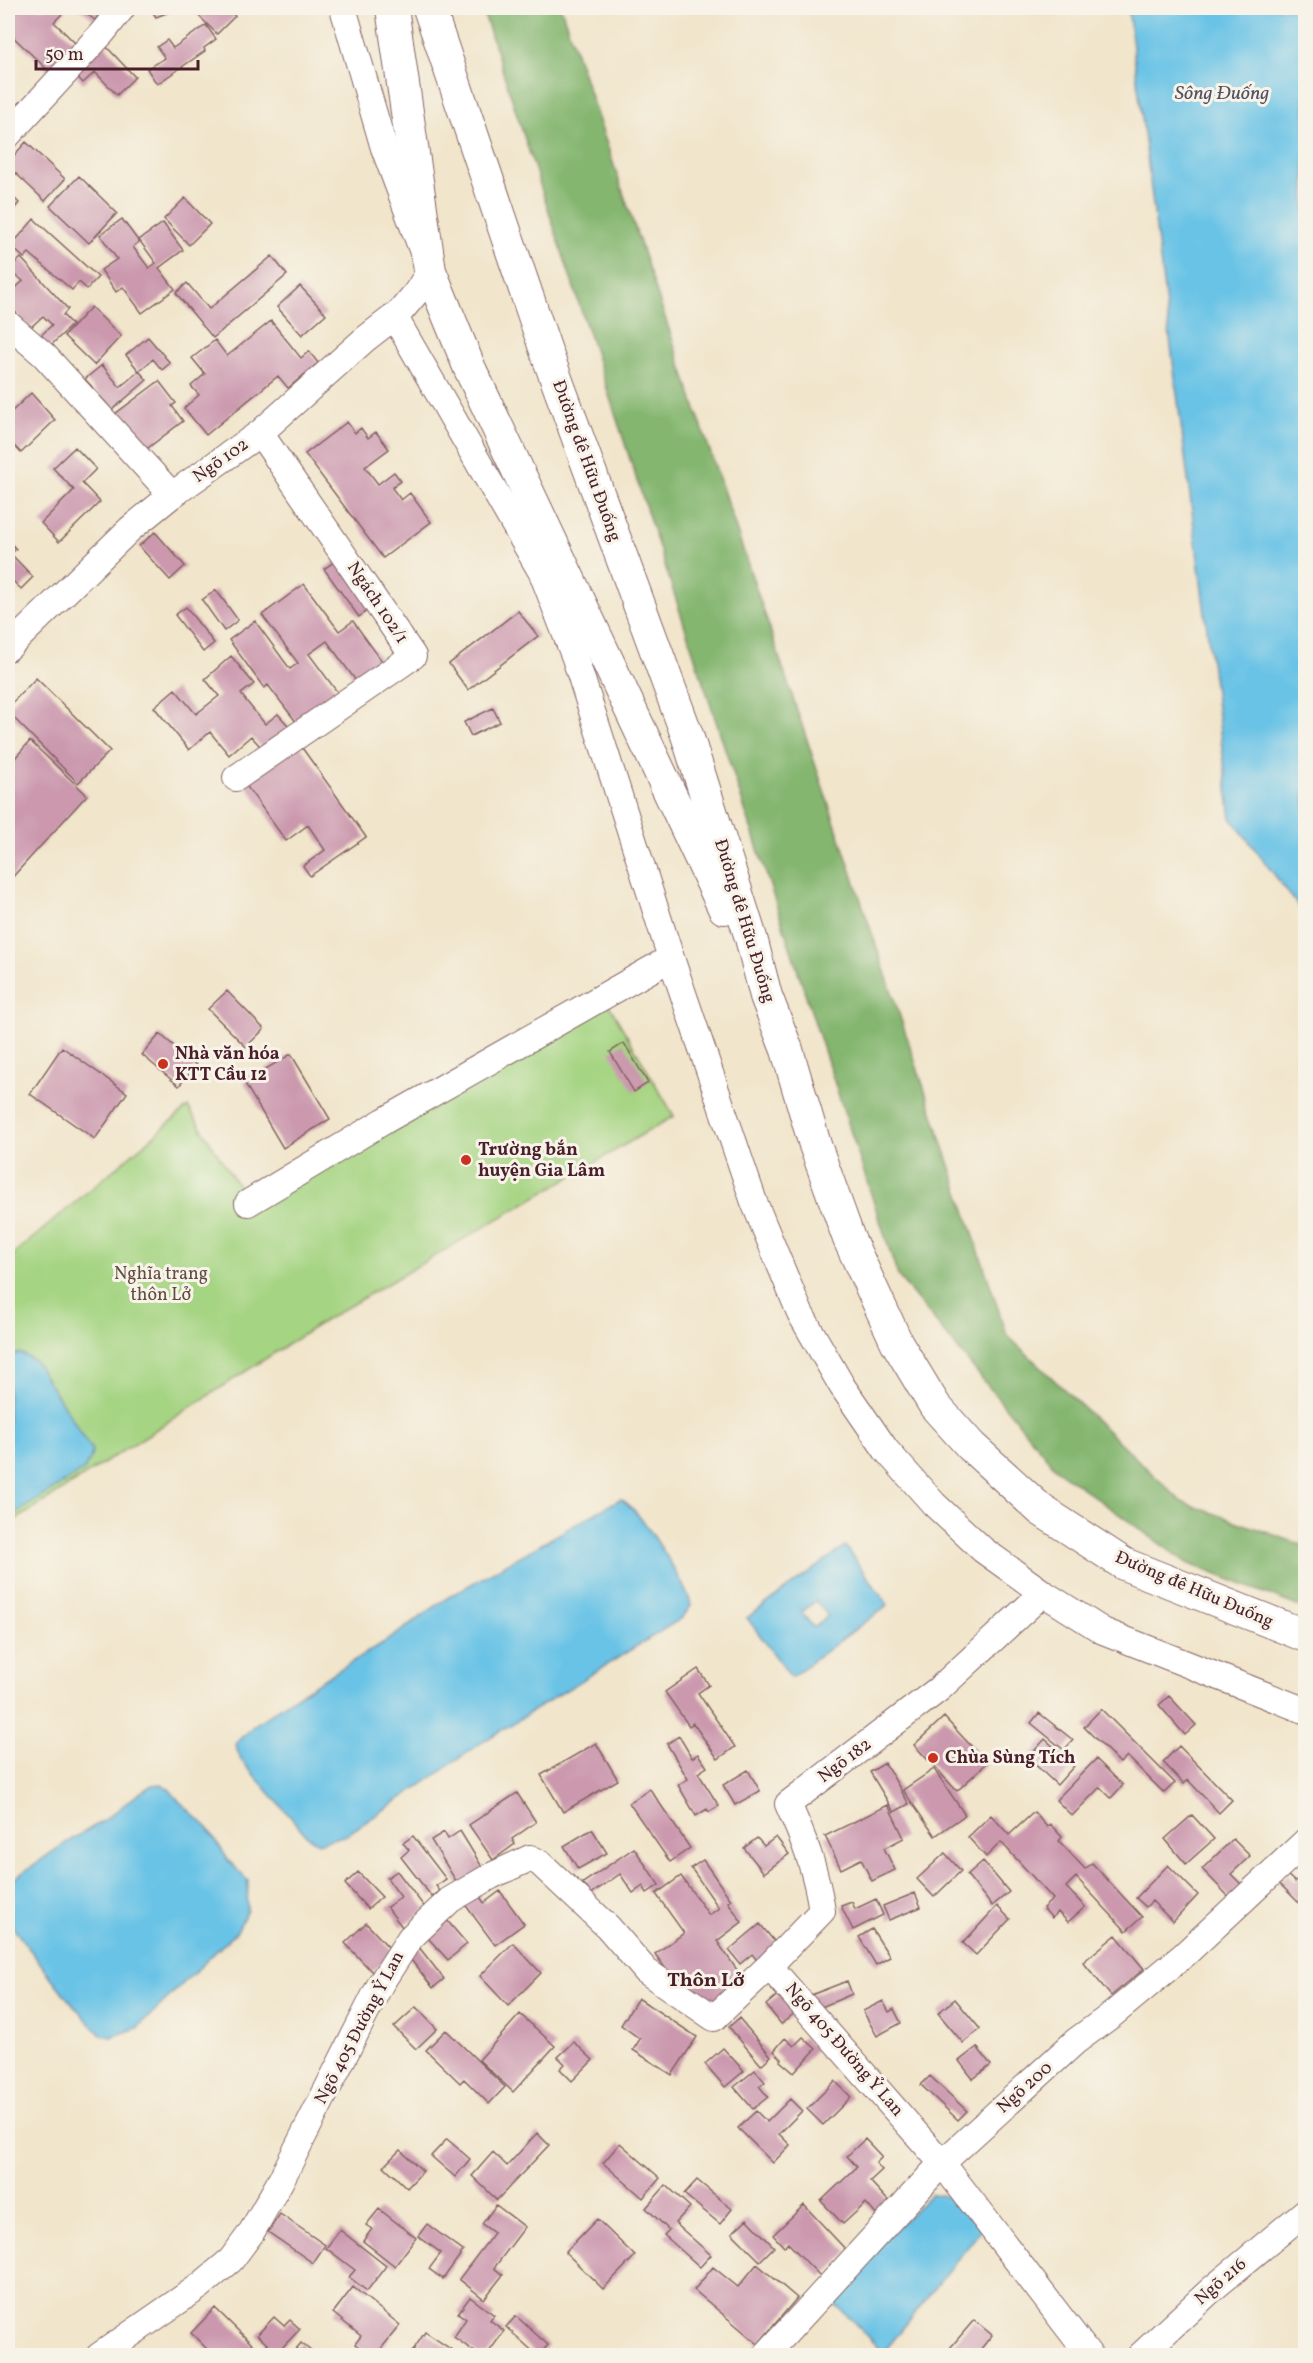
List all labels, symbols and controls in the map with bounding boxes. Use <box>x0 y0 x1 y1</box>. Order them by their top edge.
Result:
scale bar <box>36 33 198 71</box>
text: 50 m <box>45 43 84 68</box>
water label: Sông Đuống <box>1175 80 1269 108</box>
street label: Đường đê Hữu Đuống <box>545 377 627 545</box>
street label: Ngõ 102 <box>188 433 254 489</box>
street label: Ngách 102/1 <box>340 557 414 649</box>
street label: Đường đê Hữu Đuống <box>707 836 781 1006</box>
place label: Nhà văn hóa KTT Cầu 12 <box>175 1042 280 1088</box>
marker: Nhà văn hóa KTT Cầu 12 <box>156 1057 170 1071</box>
place label: Trường bắn huyện Gia Lâm <box>478 1138 605 1184</box>
marker: Trường bắn huyện Gia Lâm <box>459 1153 473 1167</box>
park label: Nghĩa trang thôn Lở <box>114 1262 208 1308</box>
street label: Đường đê Hữu Đuống <box>1111 1545 1277 1635</box>
street label: Ngõ 182 <box>813 1733 877 1789</box>
place label: Chùa Sùng Tích <box>945 1746 1076 1771</box>
marker: Chùa Sùng Tích <box>926 1751 940 1765</box>
street label: Ngõ 405 Đường Ỷ Lan <box>309 1947 411 2109</box>
district label: Thôn Lở <box>667 1967 745 1995</box>
street label: Ngõ 405 Đường Ỷ Lan <box>779 1978 909 2123</box>
street label: Ngõ 200 <box>992 2056 1058 2120</box>
street label: Ngõ 216 <box>1190 2252 1252 2312</box>

